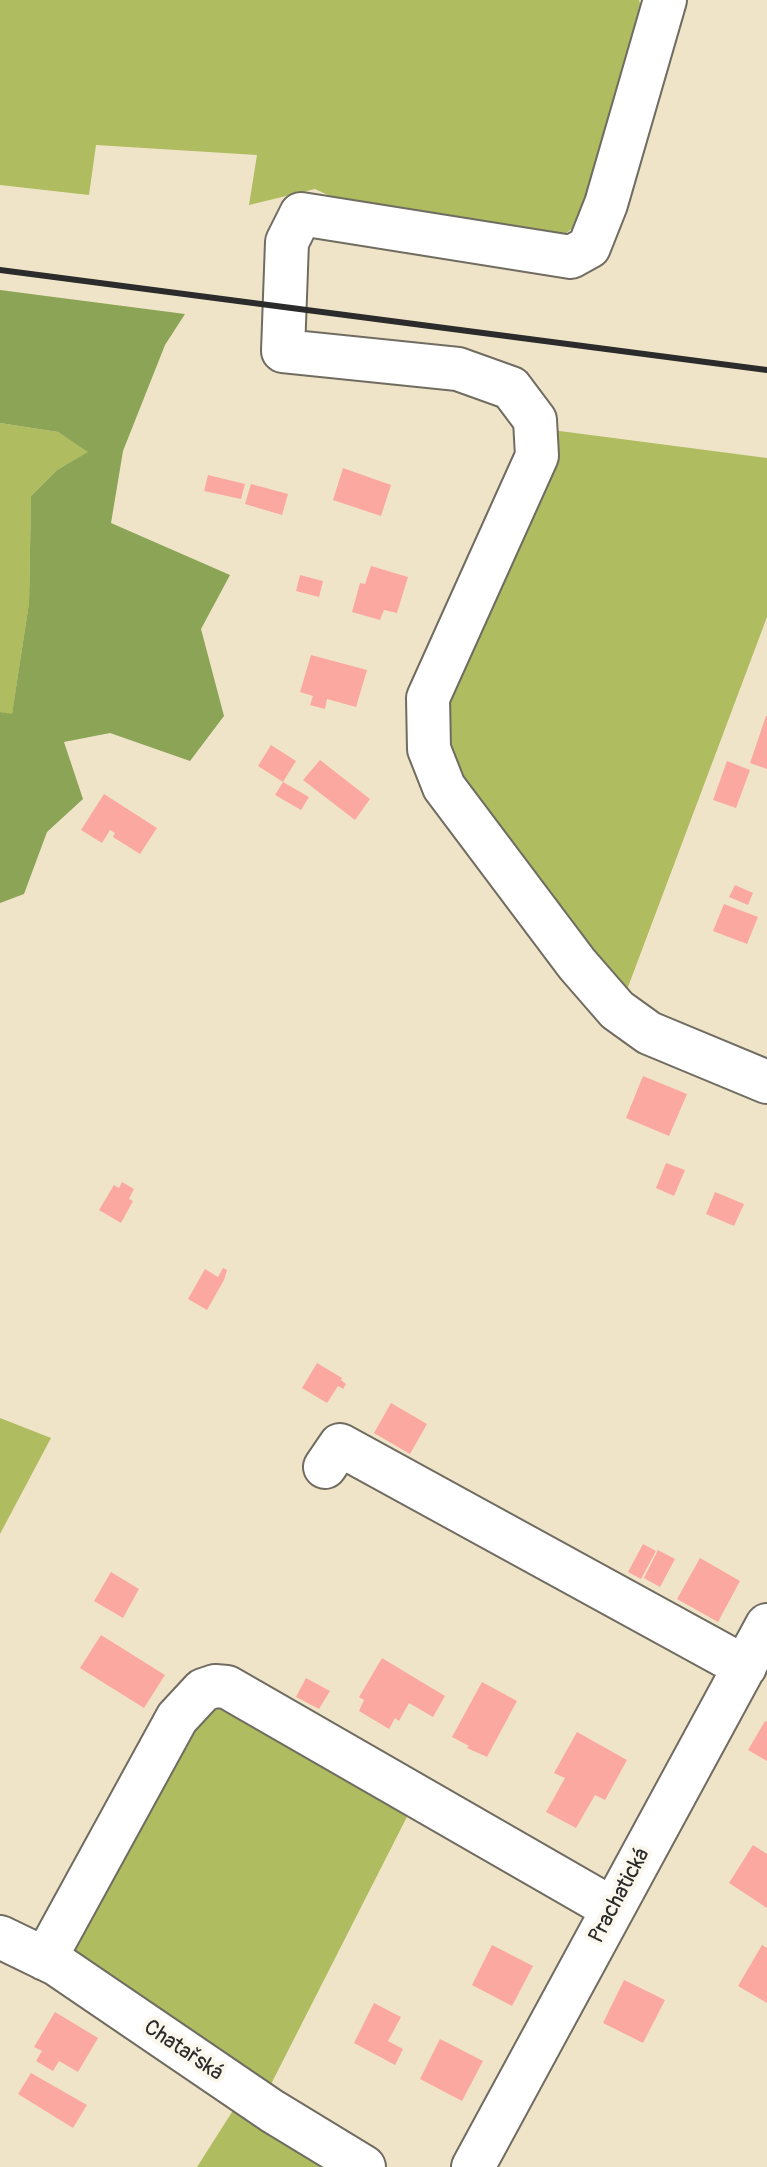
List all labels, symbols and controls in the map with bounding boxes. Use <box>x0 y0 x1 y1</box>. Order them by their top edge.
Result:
street label: Prachatická <box>584 1844 656 1948</box>
street label: Chatařská <box>138 2015 228 2087</box>

